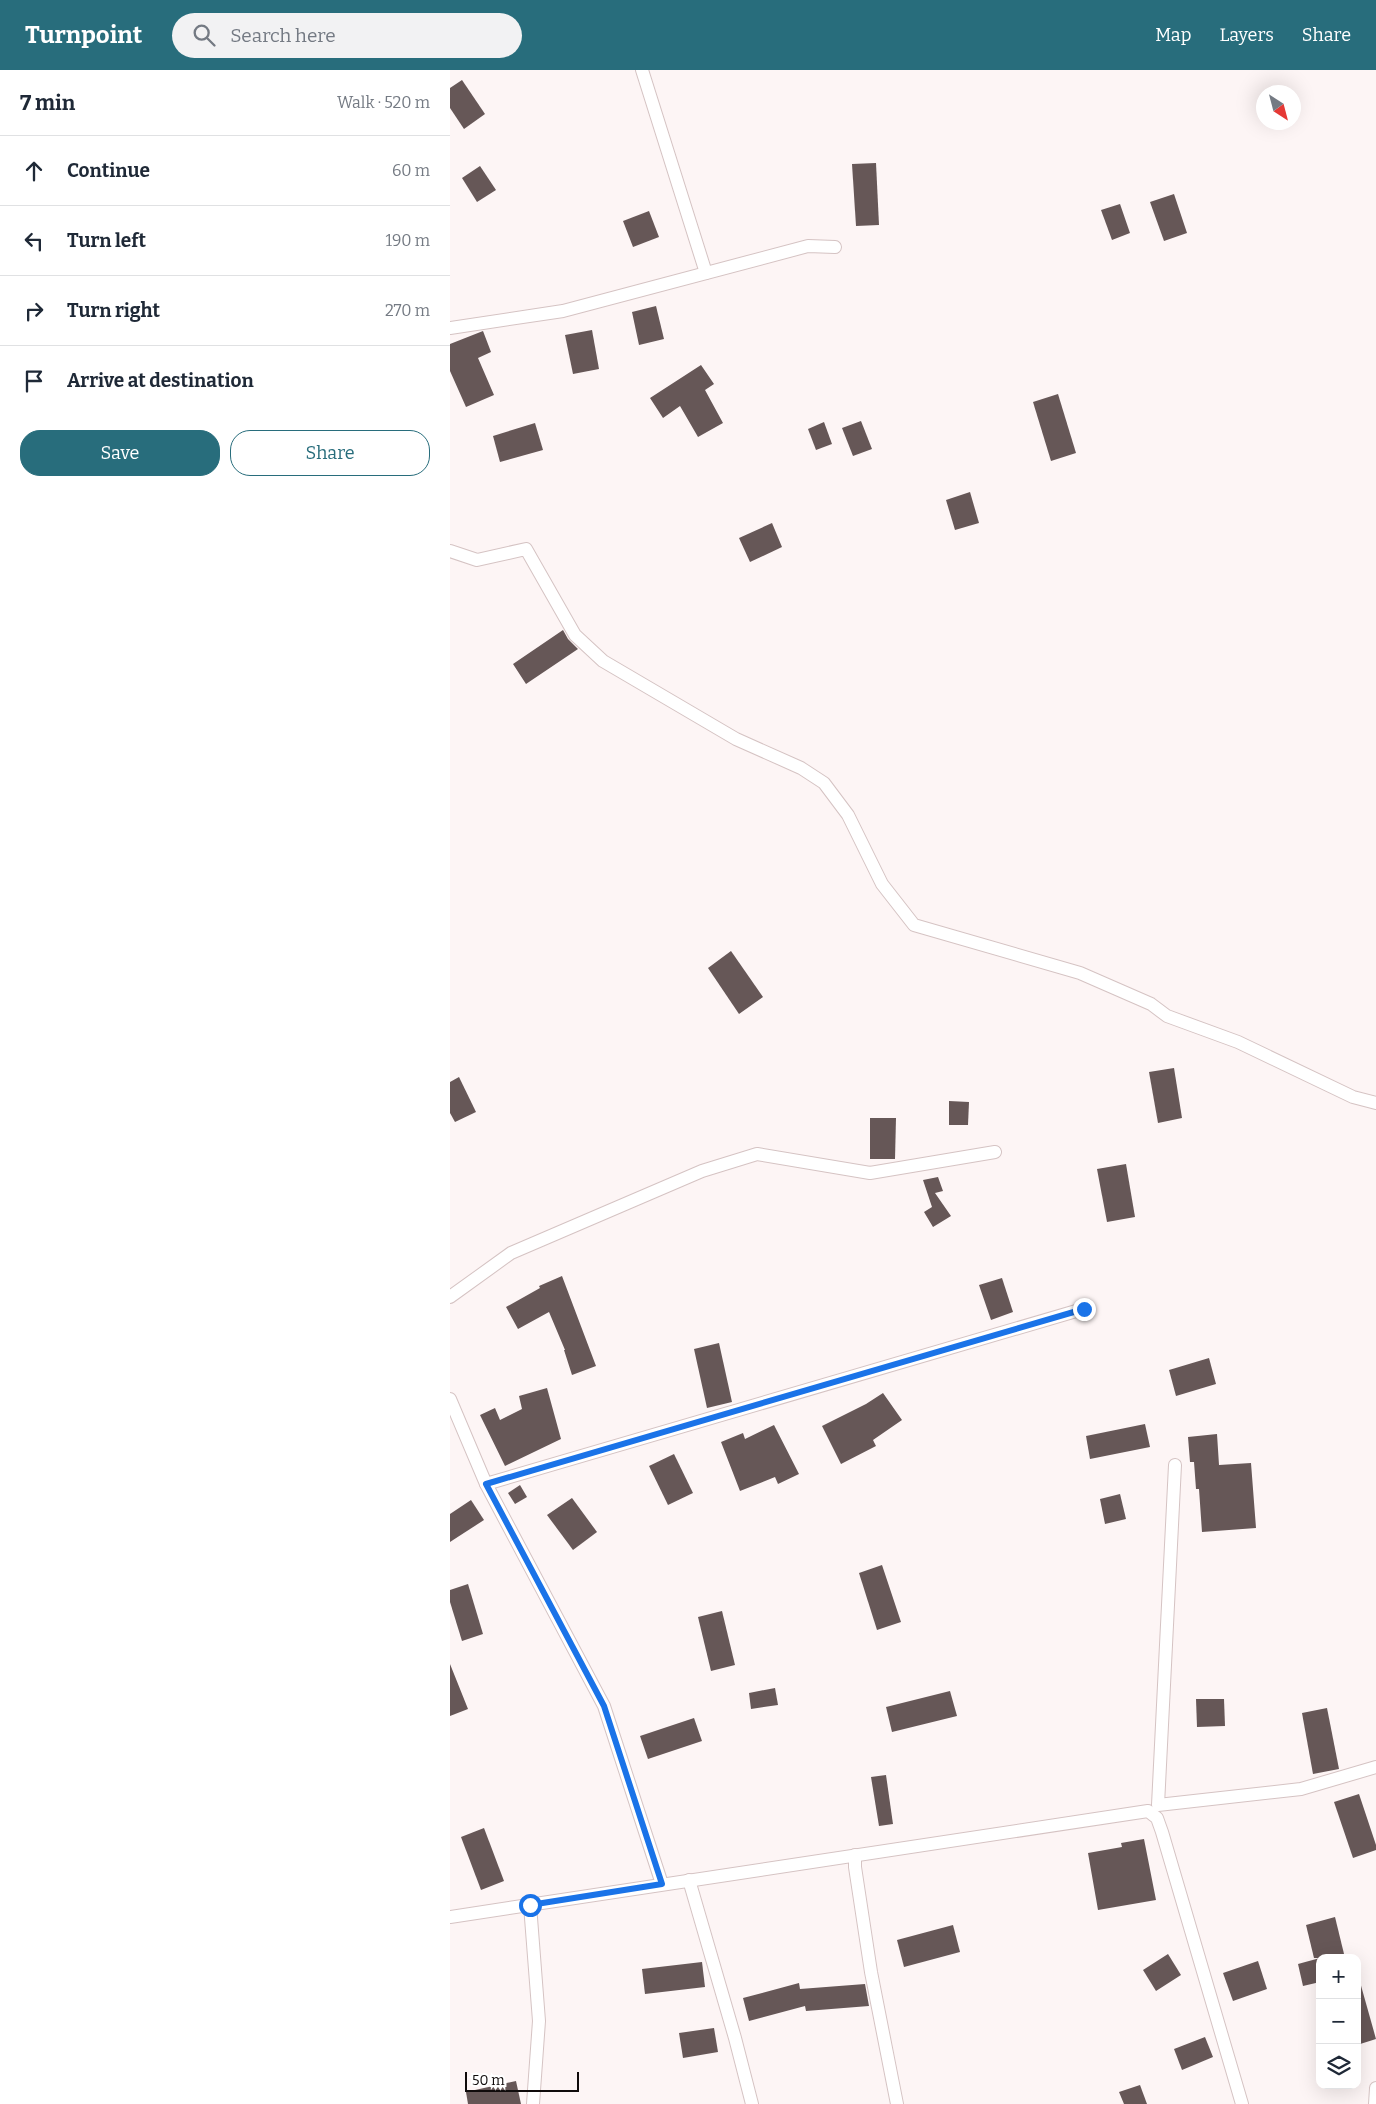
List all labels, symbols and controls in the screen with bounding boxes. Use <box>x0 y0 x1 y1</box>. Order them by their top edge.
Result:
search box <box>172 13 522 58</box>
text: Turnpoint <box>25 21 142 49</box>
icon: search <box>190 21 218 49</box>
text: Search here <box>230 24 336 47</box>
text: Map <box>1155 24 1191 46</box>
text: Layers <box>1219 24 1274 46</box>
text: Share <box>1302 24 1351 46</box>
north arrow <box>1256 85 1301 130</box>
text: 7 min <box>20 90 75 116</box>
text: Walk · 520 m <box>337 93 430 112</box>
icon: ahead <box>20 157 48 185</box>
text: Continue <box>67 159 150 182</box>
text: 60 m <box>392 161 430 180</box>
icon: left <box>20 227 48 255</box>
text: Turn left <box>67 229 146 252</box>
text: 190 m <box>385 231 430 250</box>
icon: right <box>20 297 48 325</box>
text: Turn right <box>67 299 160 322</box>
text: 270 m <box>385 301 430 320</box>
icon: arrive <box>20 367 48 395</box>
text: Arrive at destination <box>67 369 254 392</box>
button: Save <box>20 430 220 476</box>
button: Share <box>230 430 430 476</box>
route end <box>1073 1298 1096 1321</box>
route start <box>519 1894 542 1917</box>
map controls <box>1316 1954 1361 2089</box>
button: + <box>1316 1954 1361 1999</box>
button: − <box>1316 1999 1361 2044</box>
button: layers <box>1316 2044 1361 2089</box>
scale bar <box>465 2069 579 2092</box>
text: 50 m <box>472 2072 505 2089</box>

